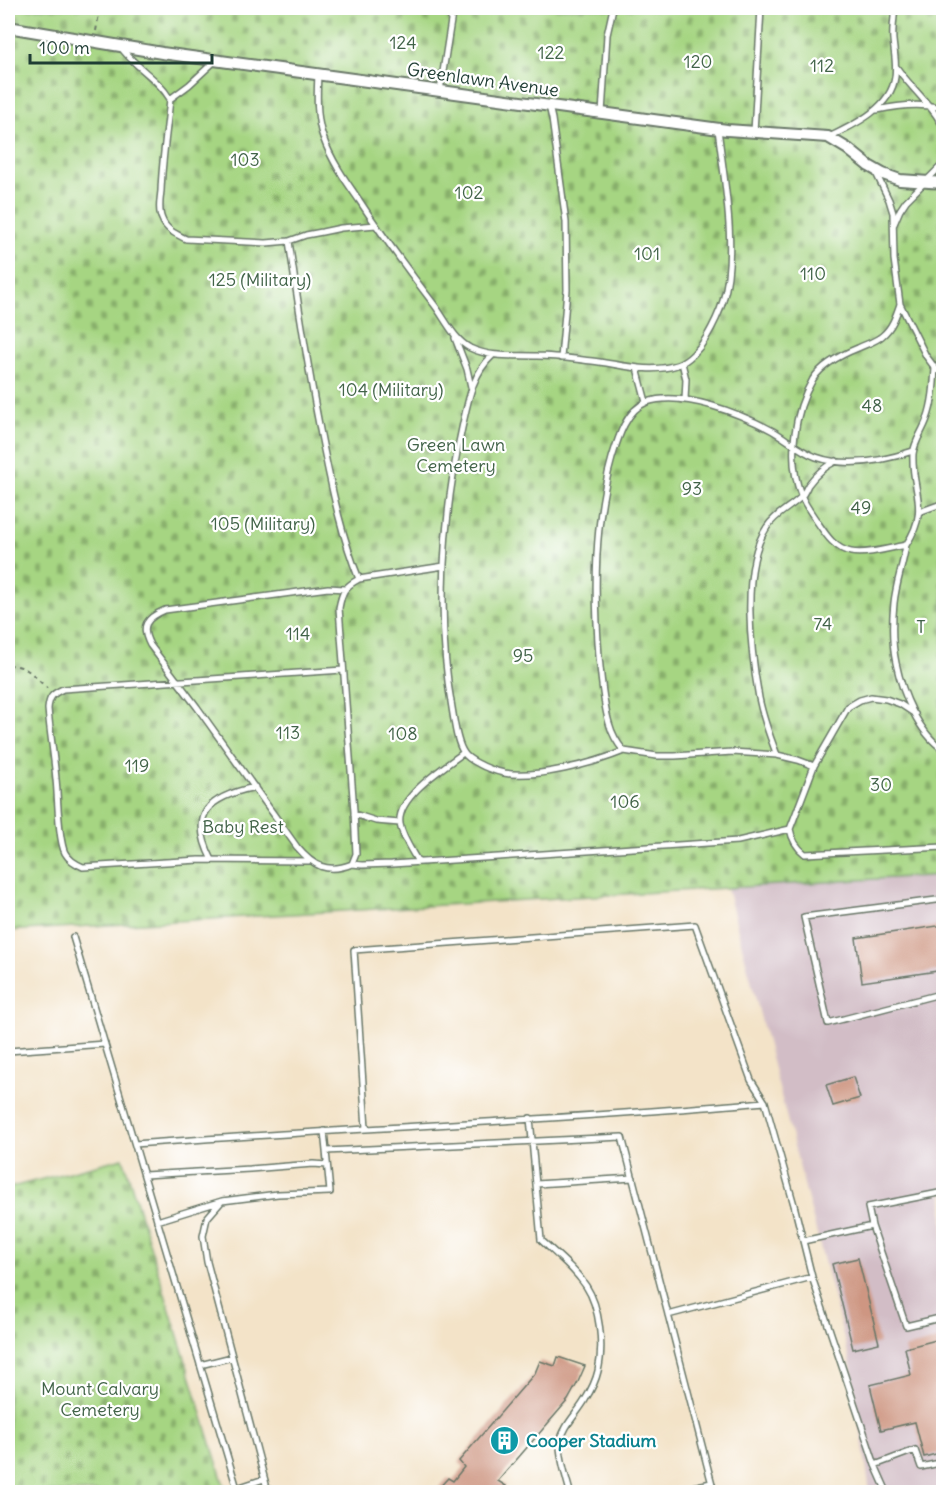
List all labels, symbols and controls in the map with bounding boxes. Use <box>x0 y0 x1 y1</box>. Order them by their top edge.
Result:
scale bar <box>30 27 212 65</box>
park label: 124 <box>389 31 417 54</box>
text: 100 m <box>39 36 90 59</box>
park label: 122 <box>538 41 565 64</box>
park label: 120 <box>684 50 712 73</box>
park label: 112 <box>810 54 834 77</box>
street label: Greenlawn Avenue <box>406 57 560 102</box>
park label: 103 <box>230 148 260 171</box>
park label: 102 <box>455 181 484 204</box>
park label: 101 <box>634 242 660 265</box>
park label: 110 <box>800 262 826 285</box>
park label: 125 (Military) <box>209 268 311 291</box>
park label: 104 (Military) <box>339 378 443 401</box>
park label: 48 <box>862 394 882 417</box>
park label: Green Lawn Cemetery <box>407 433 505 477</box>
park label: 93 <box>682 477 702 500</box>
park label: 49 <box>851 496 871 519</box>
park label: 105 (Military) <box>211 512 315 535</box>
park label: 74 <box>814 612 832 635</box>
park label: T <box>916 615 926 638</box>
park label: 114 <box>286 622 310 645</box>
park label: 95 <box>513 644 533 667</box>
park label: 113 <box>276 721 300 744</box>
park label: 108 <box>388 722 418 745</box>
park label: 119 <box>125 754 149 777</box>
park label: 30 <box>870 773 892 796</box>
park label: 106 <box>610 790 640 813</box>
park label: Baby Rest <box>202 815 284 838</box>
park label: Mount Calvary Cemetery <box>41 1377 159 1421</box>
building icon: Cooper Stadium <box>489 1425 521 1457</box>
place label: Cooper Stadium <box>526 1429 657 1452</box>

